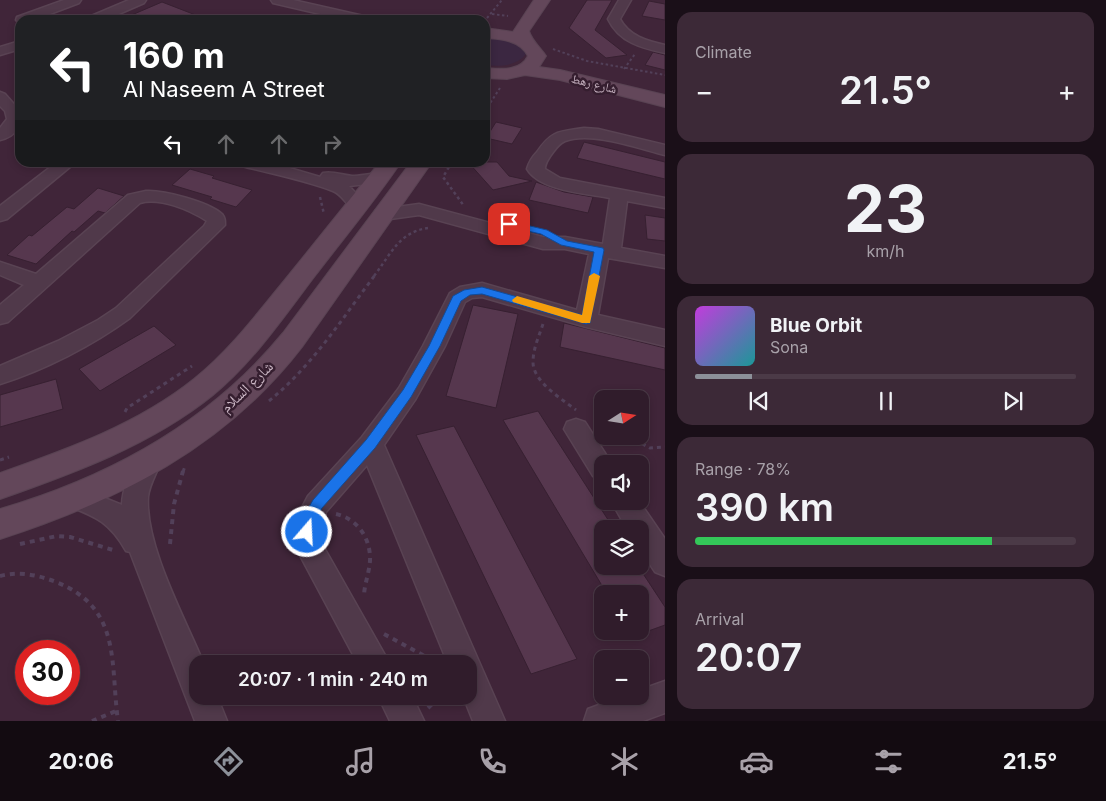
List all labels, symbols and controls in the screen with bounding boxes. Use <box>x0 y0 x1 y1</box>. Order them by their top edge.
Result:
text: 160 m <box>123 34 225 76</box>
icon: left <box>40 35 105 100</box>
text: Climate <box>695 42 752 62</box>
text: 21.5° <box>839 67 932 113</box>
street label: شارع رهط <box>570 71 618 97</box>
text: − <box>695 74 714 108</box>
text: + <box>1057 74 1076 108</box>
text: Al Naseem A Street <box>123 76 325 102</box>
icon: left <box>159 130 187 158</box>
icon: ahead <box>212 130 240 158</box>
icon: ahead <box>265 130 293 158</box>
icon: right <box>318 130 346 158</box>
text: 23 <box>844 169 927 248</box>
pin <box>488 203 530 245</box>
icon: arrive <box>495 210 523 238</box>
text: km/h <box>866 241 905 261</box>
text: Blue Orbit <box>770 314 862 337</box>
text: Sona <box>770 337 808 357</box>
street label: شارع السلام <box>216 357 278 417</box>
icon: previous <box>745 387 773 415</box>
icon: pause <box>872 387 900 415</box>
icon: next <box>999 387 1027 415</box>
north arrow <box>594 390 649 445</box>
map controls <box>594 390 649 705</box>
button: sound <box>594 455 649 510</box>
text: Range · 78% <box>695 459 791 479</box>
text: 390 km <box>695 484 834 530</box>
position arrow <box>280 505 332 557</box>
button: layers <box>594 520 649 575</box>
button: + <box>594 585 649 640</box>
text: Arrival <box>695 609 744 629</box>
text: 20:07 <box>695 634 802 680</box>
speed limit sign: 30 <box>15 640 80 705</box>
button: − <box>594 650 649 705</box>
text: 20:07 · 1 min · 240 m <box>238 668 428 691</box>
icon: directions <box>211 744 246 779</box>
icon: music <box>343 744 378 779</box>
icon: phone <box>475 744 510 779</box>
icon: climate <box>607 744 642 779</box>
icon: car <box>739 744 774 779</box>
icon: filters <box>871 744 906 779</box>
text: 20:06 <box>49 748 114 774</box>
text: 21.5° <box>1003 748 1057 774</box>

